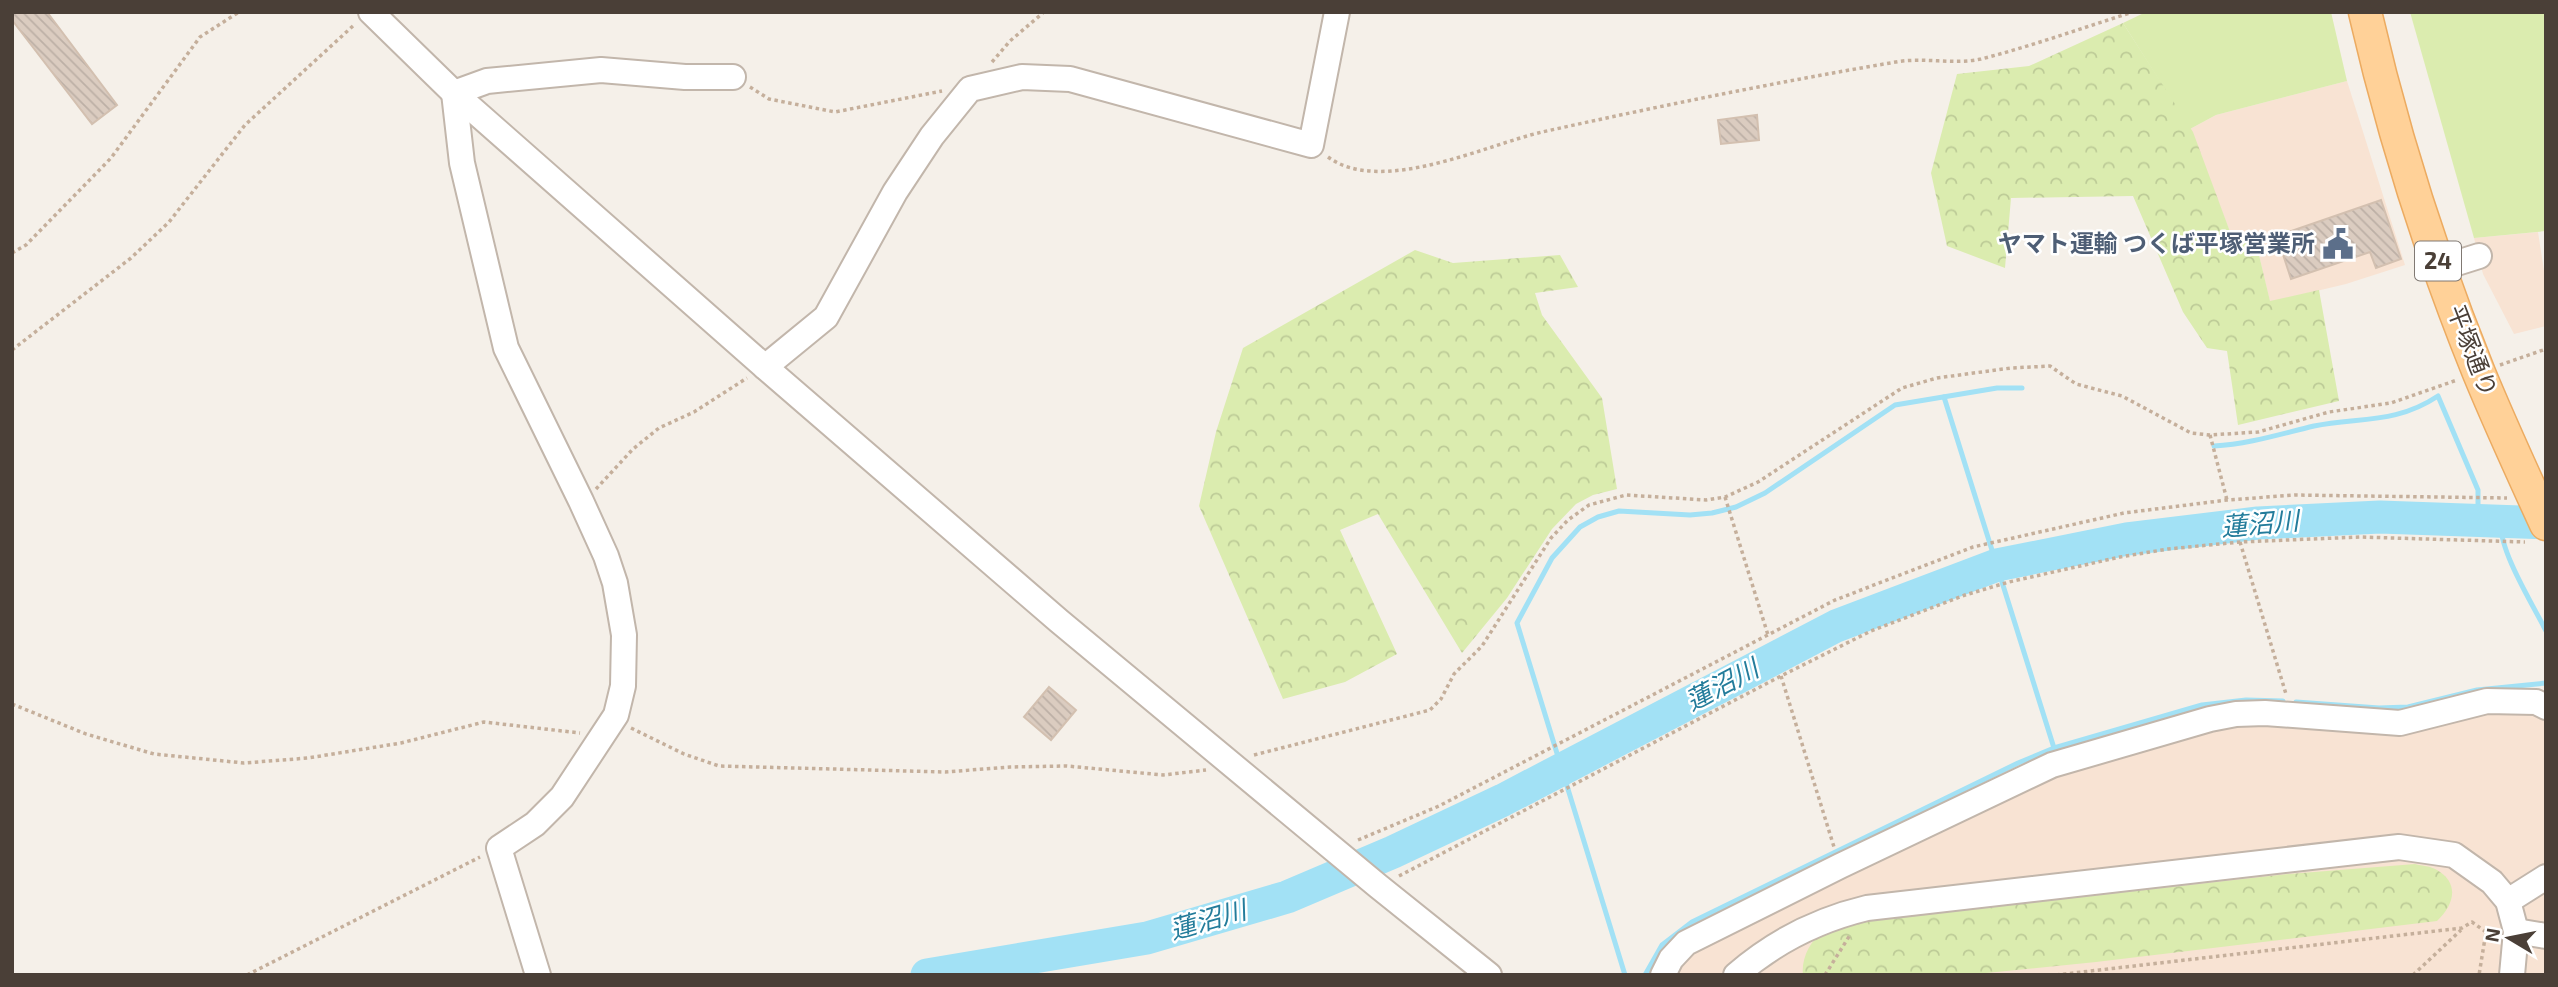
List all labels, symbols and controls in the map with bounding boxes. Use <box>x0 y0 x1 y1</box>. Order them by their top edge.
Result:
public building icon: ヤマト運輸 つくば平塚営業所 <box>2321 227 2355 261</box>
place label: ヤマト運輸 つくば平塚営業所 <box>1998 228 2315 257</box>
road number: 24 <box>2415 242 2461 280</box>
street label: 平塚通り <box>2443 300 2504 400</box>
water label: 蓮沼川 <box>2220 503 2303 541</box>
water label: 蓮沼川 <box>1680 650 1766 716</box>
water label: 蓮沼川 <box>1166 892 1252 944</box>
north arrow <box>2474 903 2544 973</box>
text: N <box>2479 926 2504 944</box>

